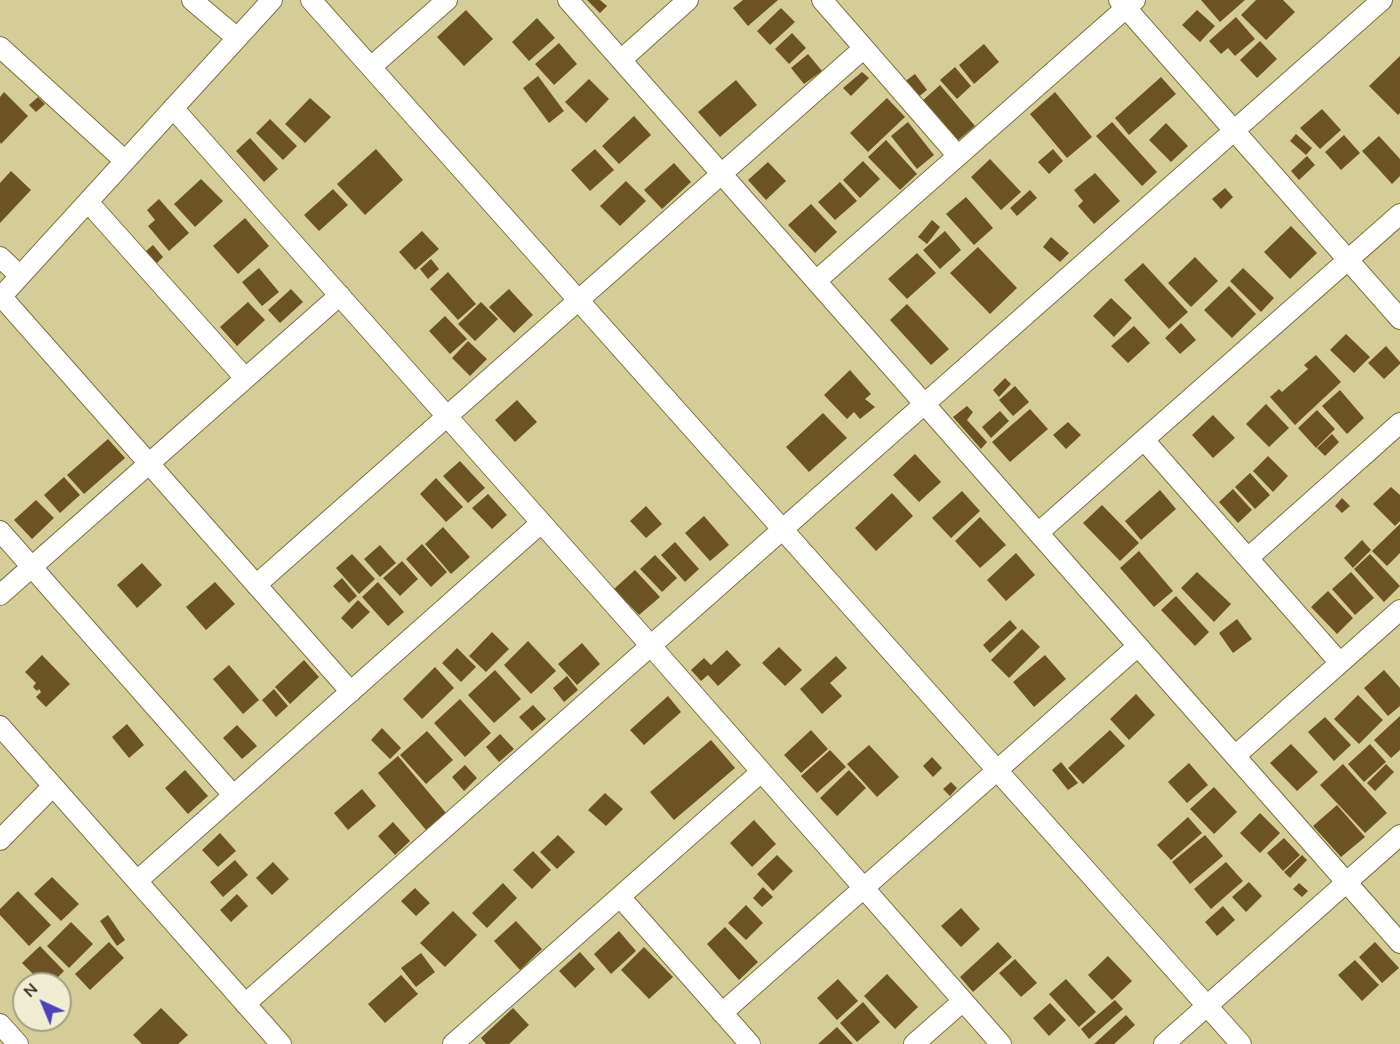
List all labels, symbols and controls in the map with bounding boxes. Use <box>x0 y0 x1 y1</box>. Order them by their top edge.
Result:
north arrow <box>12 972 72 1032</box>
text: N <box>19 978 43 1003</box>

